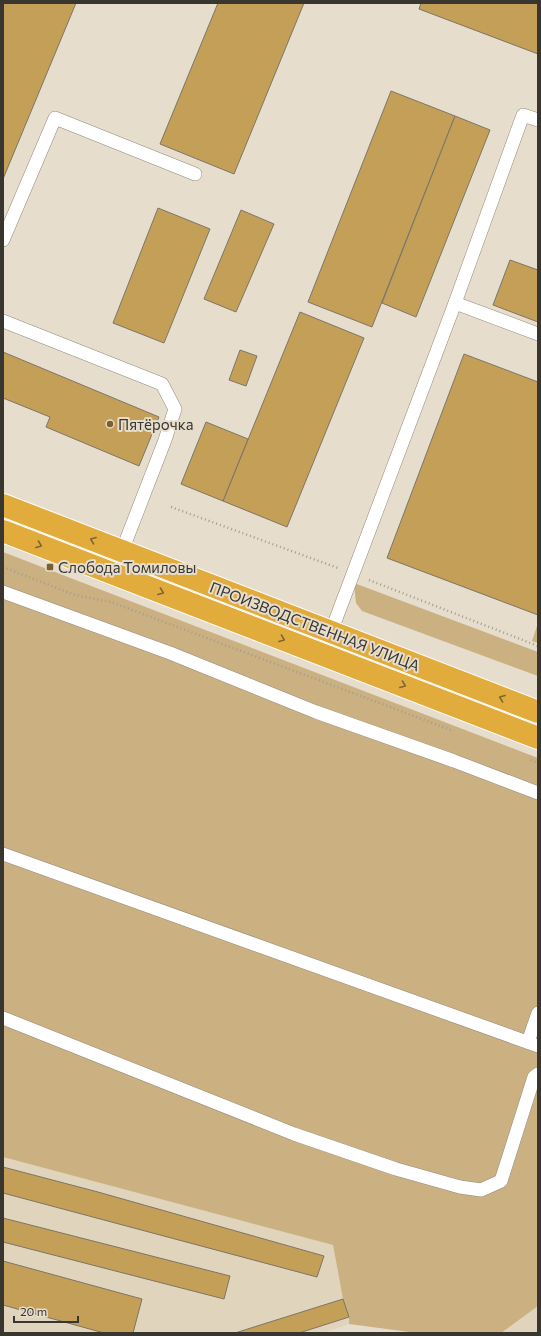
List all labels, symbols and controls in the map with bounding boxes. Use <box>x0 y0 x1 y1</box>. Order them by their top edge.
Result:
place label: Пятёрочка <box>118 415 193 433</box>
marker: Пятёрочка <box>105 419 115 429</box>
one-way arrow <box>90 536 97 544</box>
one-way arrow <box>36 540 43 548</box>
place label: Слобода Томиловы <box>58 558 196 576</box>
marker: Слобода Томиловы <box>45 562 55 572</box>
street label: ПРОИЗВОДСТВЕННАЯ УЛИЦА <box>207 578 423 674</box>
one-way arrow <box>157 587 164 595</box>
one-way arrow <box>278 634 285 642</box>
one-way arrow <box>400 681 407 689</box>
one-way arrow <box>498 694 505 702</box>
scale bar <box>14 1298 78 1324</box>
text: 20 m <box>20 1304 47 1318</box>

